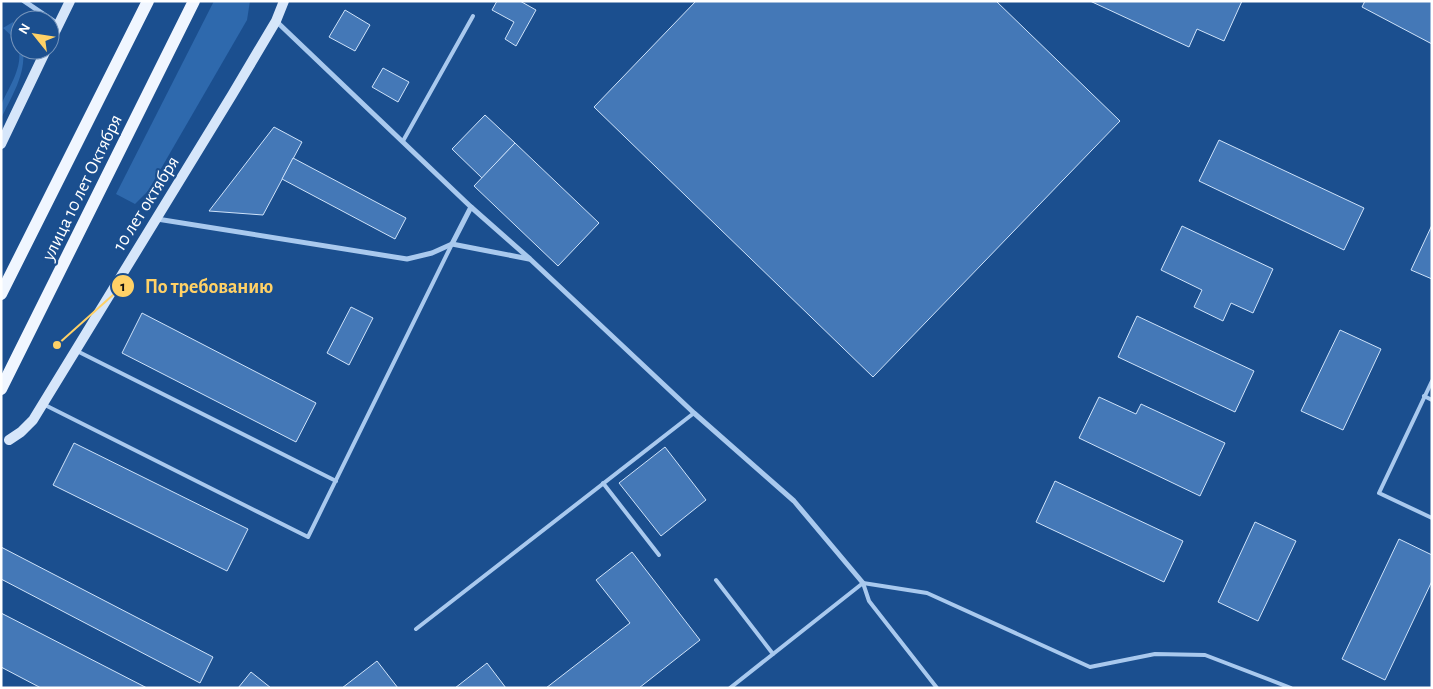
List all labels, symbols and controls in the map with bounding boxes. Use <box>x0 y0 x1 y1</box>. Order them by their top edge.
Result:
north arrow <box>10 10 60 60</box>
text: N <box>16 21 33 37</box>
street label: улица 10 лет Октября <box>38 112 126 265</box>
street label: 10 лет октября <box>110 153 183 255</box>
callout: По требованию <box>110 268 283 303</box>
text: По требованию <box>145 277 273 297</box>
text: 1 <box>120 279 126 294</box>

